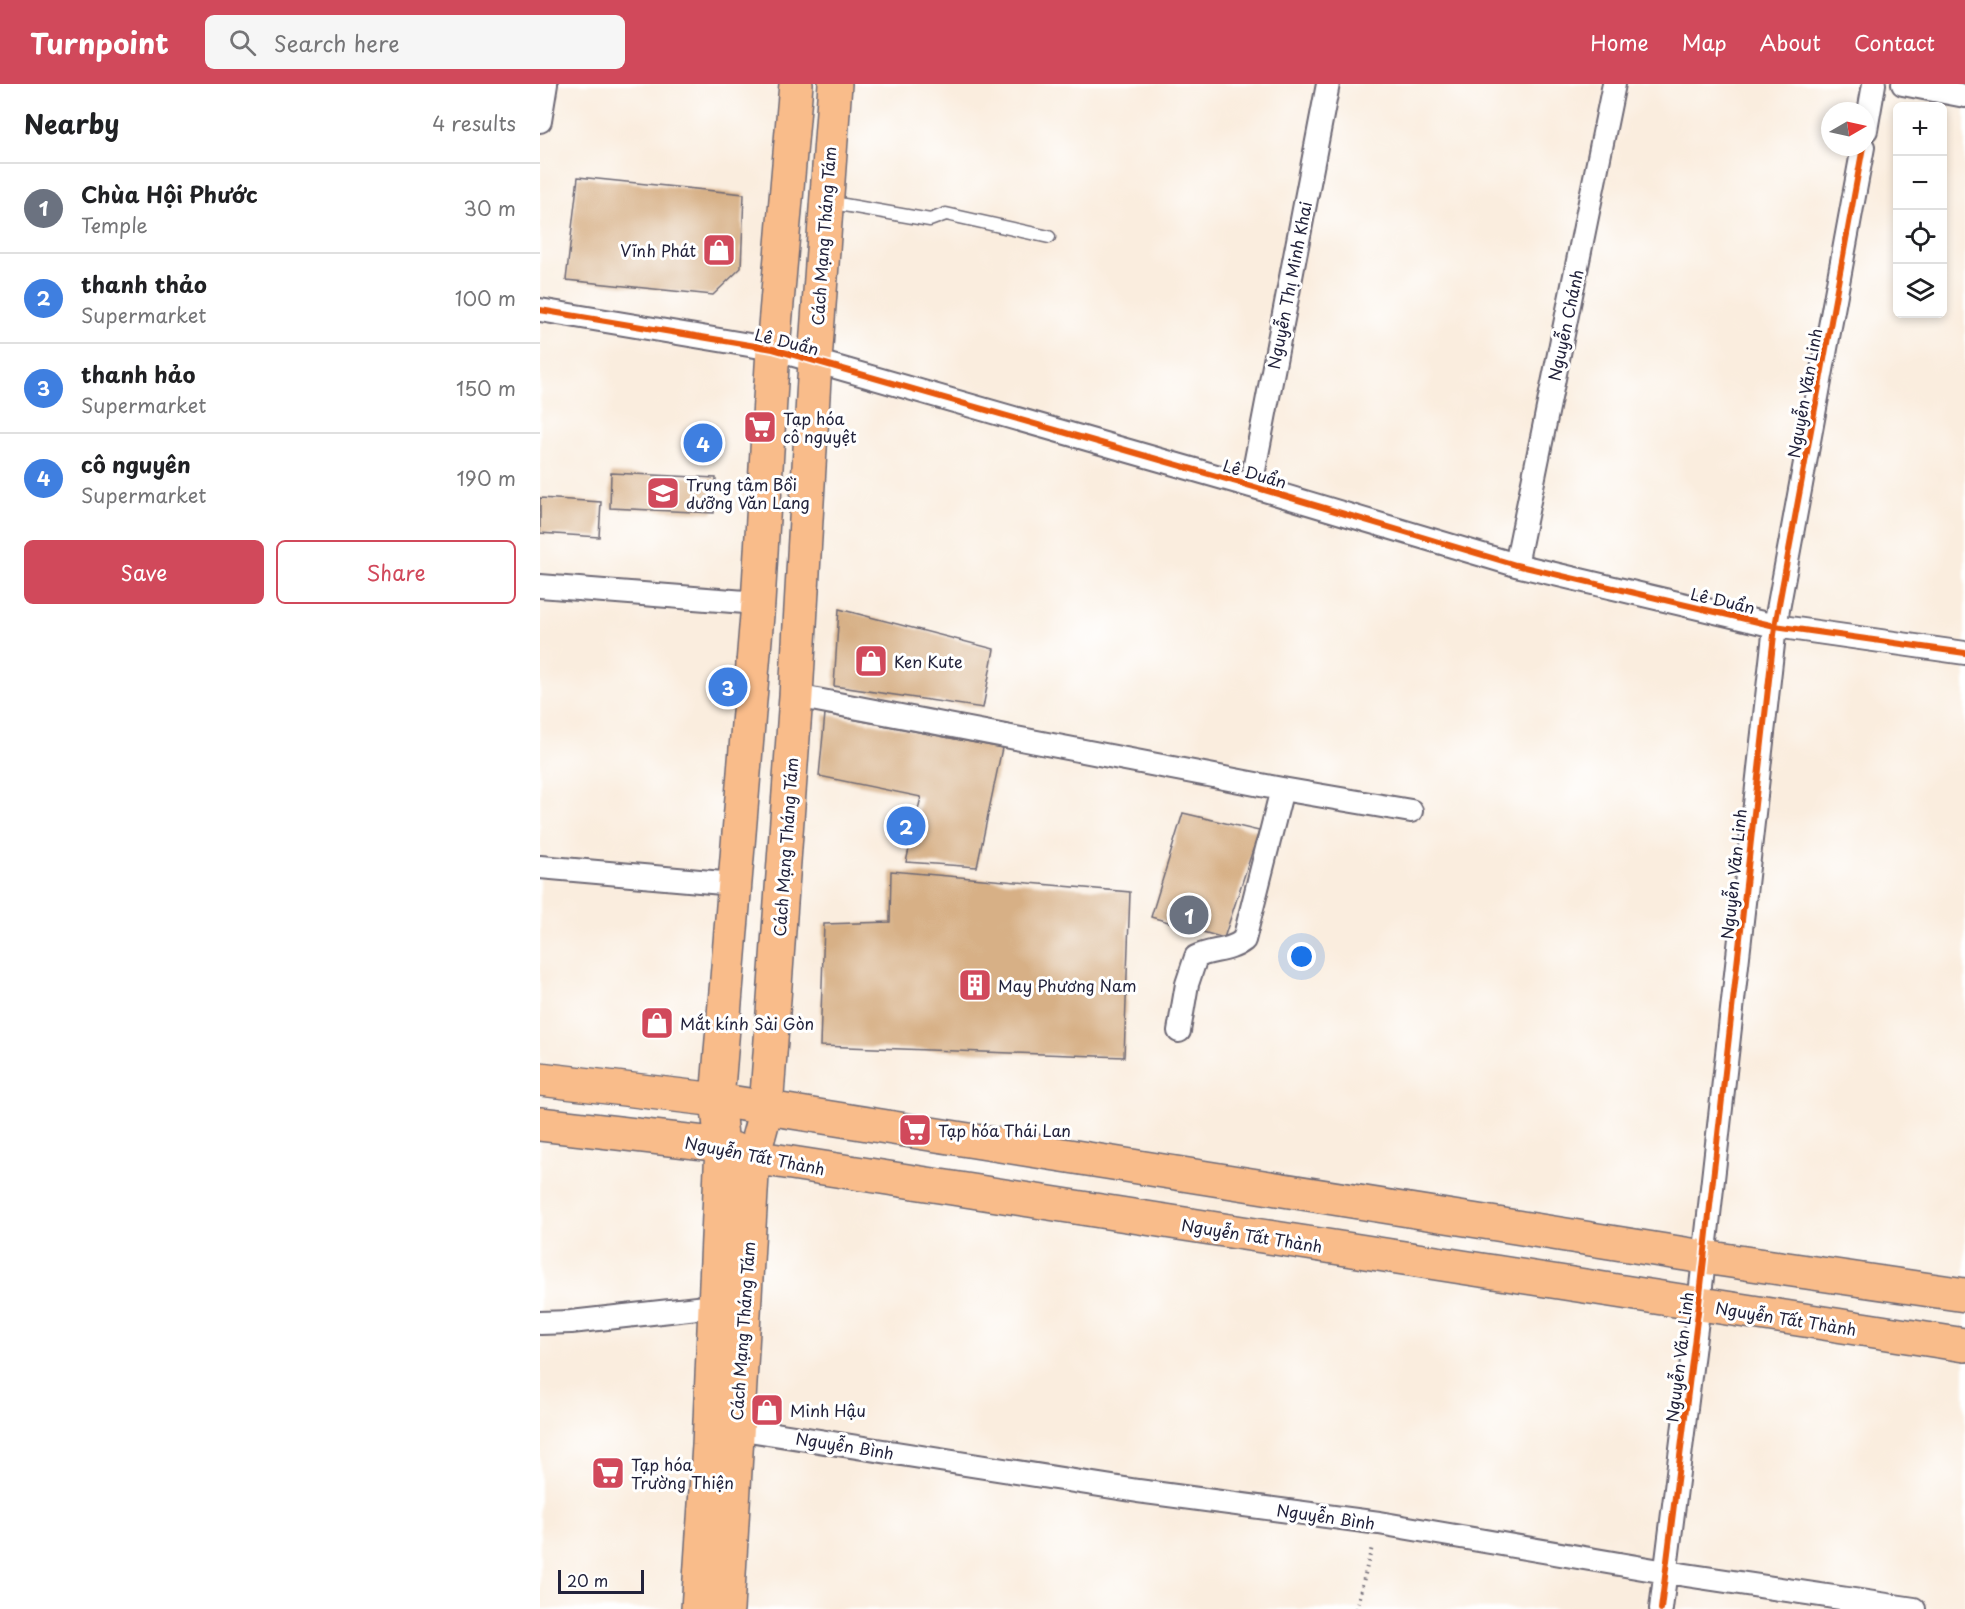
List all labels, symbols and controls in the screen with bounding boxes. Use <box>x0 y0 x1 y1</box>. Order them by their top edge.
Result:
search box <box>205 15 625 69</box>
text: Turnpoint <box>30 21 169 64</box>
icon: search <box>226 26 259 59</box>
text: Search here <box>274 26 400 59</box>
text: Home <box>1590 26 1649 58</box>
text: Map <box>1682 26 1727 58</box>
text: About <box>1760 26 1821 58</box>
text: Contact <box>1854 26 1935 58</box>
north arrow <box>1821 102 1875 156</box>
map controls <box>1893 102 1947 318</box>
button: + <box>1893 102 1947 156</box>
text: Nearby <box>24 104 119 143</box>
text: 4 results <box>432 108 516 138</box>
street label: Cách Mạng Tháng Tám <box>805 146 841 326</box>
button: − <box>1893 156 1947 210</box>
text: Chùa Hội Phước <box>81 177 258 210</box>
text: 1 <box>39 193 48 223</box>
text: 30 m <box>463 193 516 223</box>
street label: Nguyễn Thị Minh Khai <box>1261 199 1317 371</box>
text: Temple <box>81 210 148 240</box>
button: locate <box>1893 210 1947 264</box>
shop icon: Vĩnh Phát <box>701 232 737 268</box>
place label: Vĩnh Phát <box>620 238 696 262</box>
button: layers <box>1893 264 1947 318</box>
text: thanh thảo <box>81 267 207 300</box>
street label: Nguyễn Chánh <box>1541 267 1589 383</box>
text: 2 <box>36 283 51 313</box>
text: 100 m <box>455 283 516 313</box>
text: Supermarket <box>81 300 207 330</box>
street label: Lê Duẩn <box>752 321 822 361</box>
street label: Nguyễn Văn Linh <box>1781 326 1827 460</box>
text: thanh hảo <box>81 357 195 390</box>
text: 3 <box>37 373 50 403</box>
text: 150 m <box>456 373 516 403</box>
text: Supermarket <box>81 390 207 420</box>
place label: Tạp hóa cô nguyệt <box>783 406 857 448</box>
supermarket icon: Tạp hóa cô nguyệt <box>742 409 778 445</box>
pin: 4 <box>684 420 722 466</box>
text: cô nguyên <box>81 447 191 480</box>
street label: Lê Duẩn <box>1220 452 1290 494</box>
text: 4 <box>37 463 50 493</box>
text: 190 m <box>457 463 516 493</box>
place label: Trung tâm Bồi dưỡng Văn Lang <box>686 472 810 514</box>
school or university icon: Trung tâm Bồi dưỡng Văn Lang <box>645 475 681 511</box>
text: Supermarket <box>81 480 207 510</box>
button: Save <box>24 540 264 604</box>
button: Share <box>276 540 516 604</box>
street label: Lê Duẩn <box>1688 581 1758 619</box>
shop icon: Ken Kute <box>853 643 889 679</box>
place label: Ken Kute <box>894 649 963 673</box>
pin: 3 <box>708 664 747 710</box>
street label: Cách Mạng Tháng Tám <box>767 757 803 937</box>
pin: 2 <box>886 804 926 848</box>
street label: Nguyễn Văn Linh <box>1714 808 1752 940</box>
pin: 1 <box>1170 892 1208 938</box>
your location <box>1287 942 1316 971</box>
building icon: May Phương Nam <box>957 967 993 1003</box>
place label: May Phương Nam <box>998 973 1137 997</box>
shop icon: Mắt kính Sài Gòn <box>639 1005 675 1041</box>
place label: Mắt kính Sài Gòn <box>680 1011 814 1035</box>
supermarket icon: Tạp hóa Thái Lan <box>897 1112 933 1148</box>
place label: Tạp hóa Thái Lan <box>938 1118 1071 1142</box>
street label: Nguyễn Tất Thành <box>683 1130 827 1180</box>
street label: Nguyễn Tất Thành <box>1180 1212 1324 1258</box>
street label: Cách Mạng Tháng Tám <box>724 1241 760 1421</box>
street label: Nguyễn Văn Linh <box>1659 1291 1699 1423</box>
street label: Nguyễn Tất Thành <box>1714 1295 1858 1341</box>
shop icon: Minh Hậu <box>749 1392 785 1428</box>
place label: Minh Hậu <box>790 1398 866 1422</box>
street label: Nguyễn Bình <box>794 1425 896 1465</box>
place label: Tạp hóa Trường Thiện <box>631 1452 734 1494</box>
supermarket icon: Tạp hóa Trường Thiện <box>590 1455 626 1491</box>
street label: Nguyễn Bình <box>1275 1497 1377 1535</box>
scale bar <box>558 1567 644 1594</box>
text: 20 m <box>567 1568 608 1592</box>

